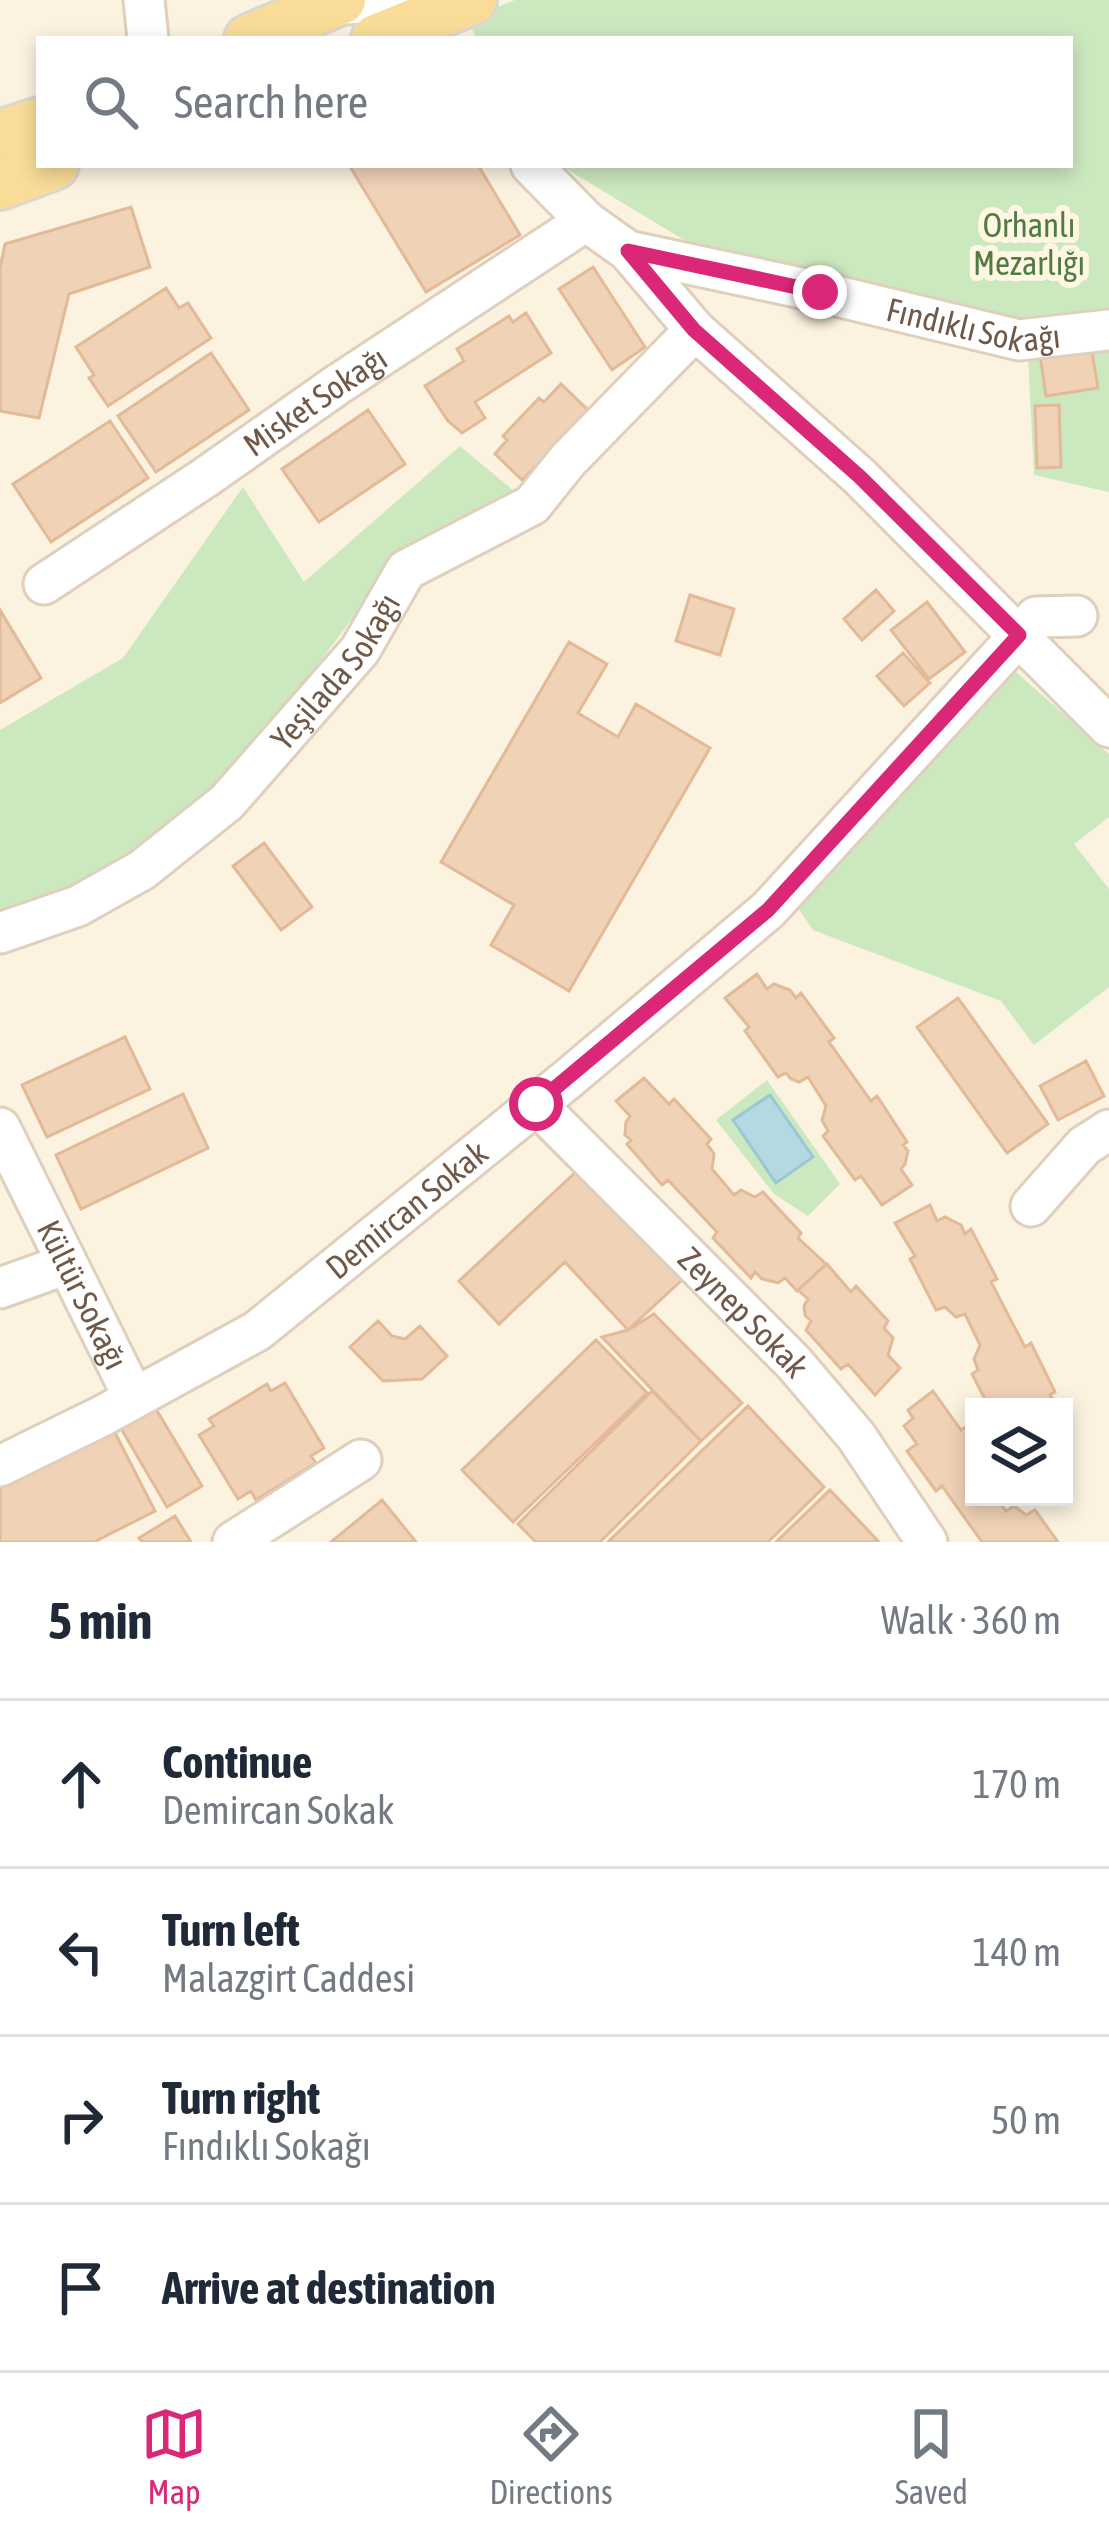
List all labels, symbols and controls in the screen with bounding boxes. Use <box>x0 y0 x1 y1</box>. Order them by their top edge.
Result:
search box <box>36 36 1073 168</box>
icon: search <box>78 69 144 135</box>
text: Search here <box>174 76 368 128</box>
park label: Orhanlı Mezarlığı <box>973 206 1085 282</box>
route end <box>793 265 847 319</box>
street label: Fındıklı Sokağı <box>883 290 1062 359</box>
street label: Misket Sokağı <box>236 339 394 464</box>
street label: Yeşilada Sokağı <box>263 587 407 757</box>
route start <box>509 1077 563 1131</box>
street label: Demircan Sokak <box>318 1133 495 1286</box>
street label: Kültür Sokağı <box>30 1214 136 1375</box>
street label: Zeynep Sokak <box>671 1239 817 1385</box>
map controls <box>965 1398 1073 1506</box>
button: layers <box>965 1398 1073 1506</box>
text: 5 min <box>48 1591 152 1650</box>
text: Walk · 360 m <box>881 1598 1061 1642</box>
text: Continue <box>162 1736 313 1788</box>
icon: ahead <box>48 1751 114 1817</box>
text: 170 m <box>973 1762 1061 1806</box>
text: Demircan Sokak <box>162 1788 394 1832</box>
text: Turn left <box>162 1904 300 1956</box>
icon: left <box>48 1919 114 1985</box>
text: 140 m <box>973 1930 1061 1974</box>
text: Malazgirt Caddesi <box>162 1956 415 2000</box>
text: Turn right <box>162 2072 320 2124</box>
icon: right <box>48 2087 114 2153</box>
text: 50 m <box>991 2098 1061 2142</box>
text: Fındıklı Sokağı <box>162 2124 371 2168</box>
icon: arrive <box>48 2255 114 2321</box>
text: Arrive at destination <box>162 2262 496 2314</box>
tab: Map <box>141 2401 207 2511</box>
tab: Directions <box>489 2401 613 2511</box>
tab: Saved <box>895 2401 968 2511</box>

